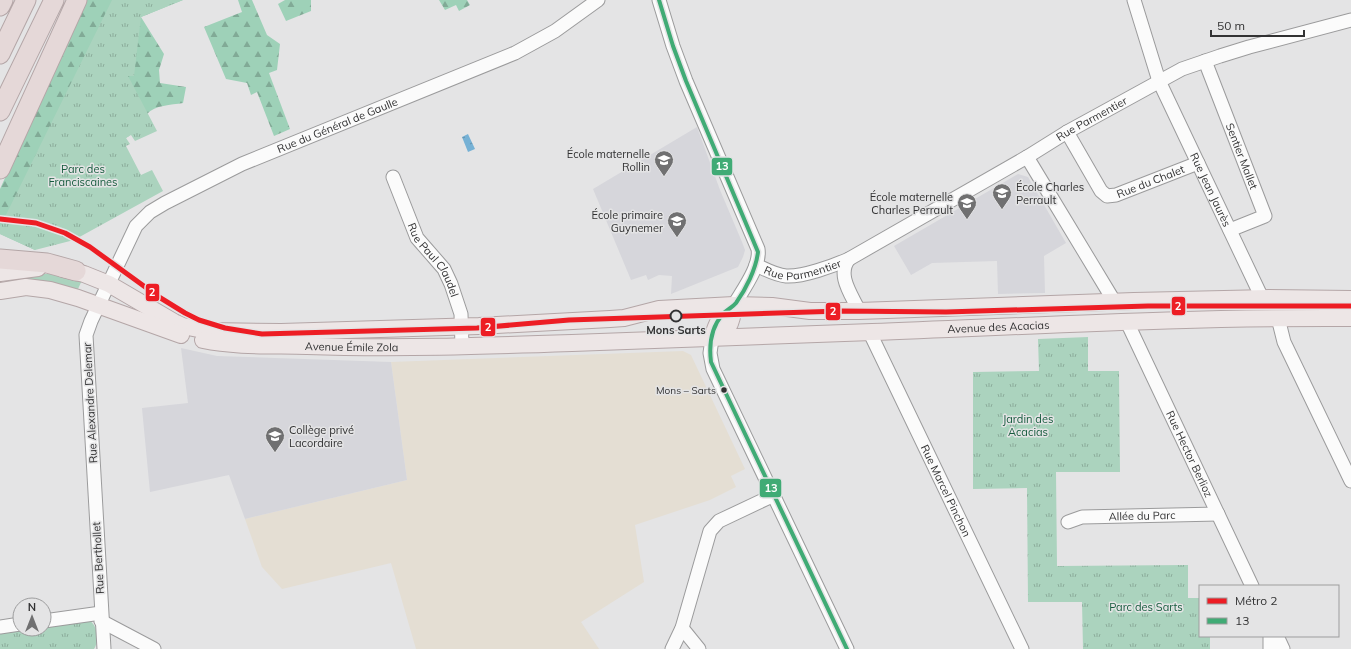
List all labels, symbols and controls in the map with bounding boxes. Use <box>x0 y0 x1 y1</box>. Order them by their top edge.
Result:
scale bar <box>1211 12 1304 38</box>
text: 50 m <box>1217 18 1245 33</box>
street label: Rue Parmentier <box>1053 93 1129 144</box>
street label: Rue du Général de Gaulle <box>275 94 400 156</box>
street label: Sentier Mallet <box>1223 121 1261 191</box>
place label: École maternelle Rollin <box>567 147 650 174</box>
school or university icon: École maternelle Rollin <box>653 149 675 177</box>
street label: Rue Jean Jaurès <box>1187 150 1234 229</box>
line badge: 13 <box>711 157 733 176</box>
text: 13 <box>715 159 729 173</box>
park label: Parc des Franciscaines <box>48 162 118 189</box>
street label: Rue du Chalet <box>1115 162 1187 201</box>
place label: École Charles Perrault <box>1016 180 1084 207</box>
school or university icon: École Charles Perrault <box>991 182 1013 210</box>
place label: École maternelle Charles Perrault <box>870 190 953 217</box>
school or university icon: École maternelle Charles Perrault <box>956 192 978 220</box>
place label: École primaire Guynemer <box>591 208 663 235</box>
school or university icon: École primaire Guynemer <box>666 210 688 238</box>
street label: Rue Paul Claudel <box>405 221 462 299</box>
street label: Rue Parmentier <box>762 256 843 283</box>
line badge: 2 <box>145 283 160 302</box>
text: 2 <box>149 285 156 299</box>
line badge: 2 <box>1171 296 1186 316</box>
text: 2 <box>1175 299 1182 313</box>
line badge: 2 <box>825 302 841 321</box>
text: 2 <box>830 304 837 318</box>
marker: Mons Sarts <box>669 309 683 323</box>
line badge: 2 <box>480 317 496 337</box>
street label: Avenue des Acacias <box>947 318 1050 336</box>
text: 2 <box>485 320 492 334</box>
place label: Mons Sarts <box>646 323 706 337</box>
street label: Avenue Émile Zola <box>305 339 398 354</box>
street label: Rue Alexandre Delemar <box>80 342 100 464</box>
place label: Mons – Sarts <box>656 384 716 397</box>
marker: Mons – Sarts <box>719 385 729 395</box>
street label: Rue Hector Berlioz <box>1163 408 1216 500</box>
park label: Jardin des Acacias <box>1003 412 1053 439</box>
place label: Collège privé Lacordaire <box>289 423 354 450</box>
school or university icon: Collège privé Lacordaire <box>264 425 286 453</box>
street label: Rue Marcel Pinchon <box>918 442 974 539</box>
line badge: 13 <box>759 478 782 498</box>
text: 13 <box>764 481 778 495</box>
street label: Allée du Parc <box>1109 508 1176 523</box>
street label: Rue Berthollet <box>89 521 107 594</box>
legend <box>1199 585 1339 637</box>
text: Métro 2 <box>1235 593 1277 608</box>
north arrow <box>12 597 52 637</box>
text: N <box>28 600 36 614</box>
park label: Parc des Sarts <box>1109 600 1183 614</box>
text: 13 <box>1235 613 1249 628</box>

